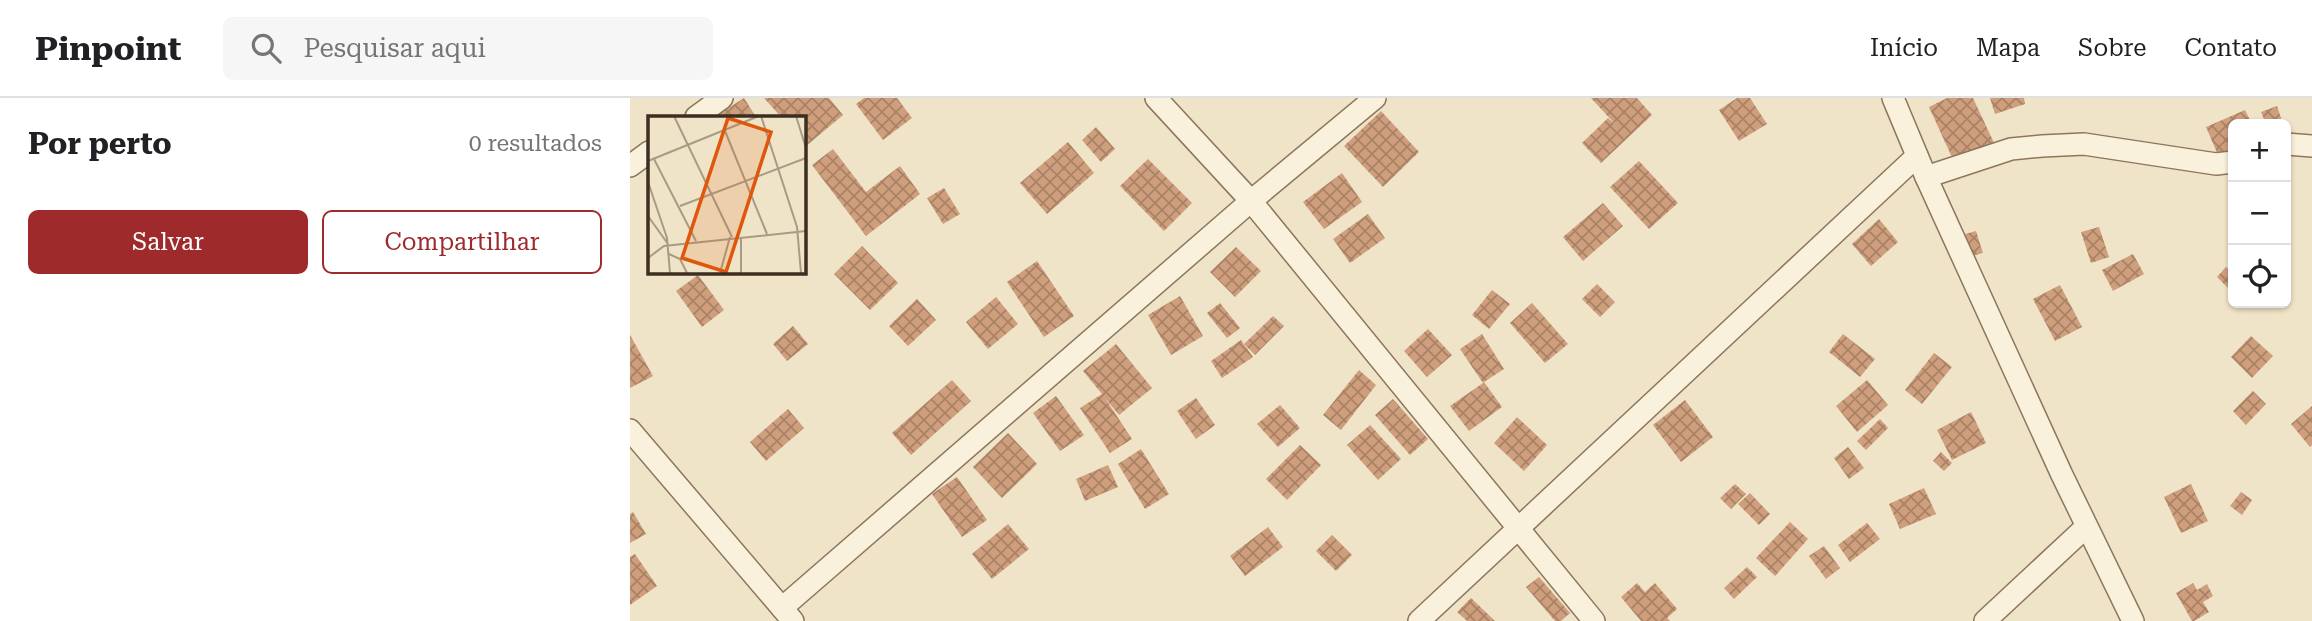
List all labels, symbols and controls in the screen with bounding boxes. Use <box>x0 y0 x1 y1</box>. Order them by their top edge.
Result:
search box <box>223 17 713 80</box>
text: Pinpoint <box>35 29 181 68</box>
icon: search <box>247 29 285 67</box>
text: Pesquisar aqui <box>303 33 486 63</box>
text: Início <box>1870 34 1938 62</box>
text: Mapa <box>1976 34 2040 62</box>
text: Sobre <box>2078 34 2146 62</box>
text: Contato <box>2184 34 2277 62</box>
inset map <box>648 116 805 273</box>
map controls <box>2228 119 2291 308</box>
button: + <box>2228 119 2291 182</box>
text: Por perto <box>28 126 172 161</box>
text: 0 resultados <box>469 130 602 157</box>
button: − <box>2228 182 2291 245</box>
button: Salvar <box>28 210 308 274</box>
button: Compartilhar <box>322 210 602 274</box>
button: locate <box>2228 245 2291 308</box>

